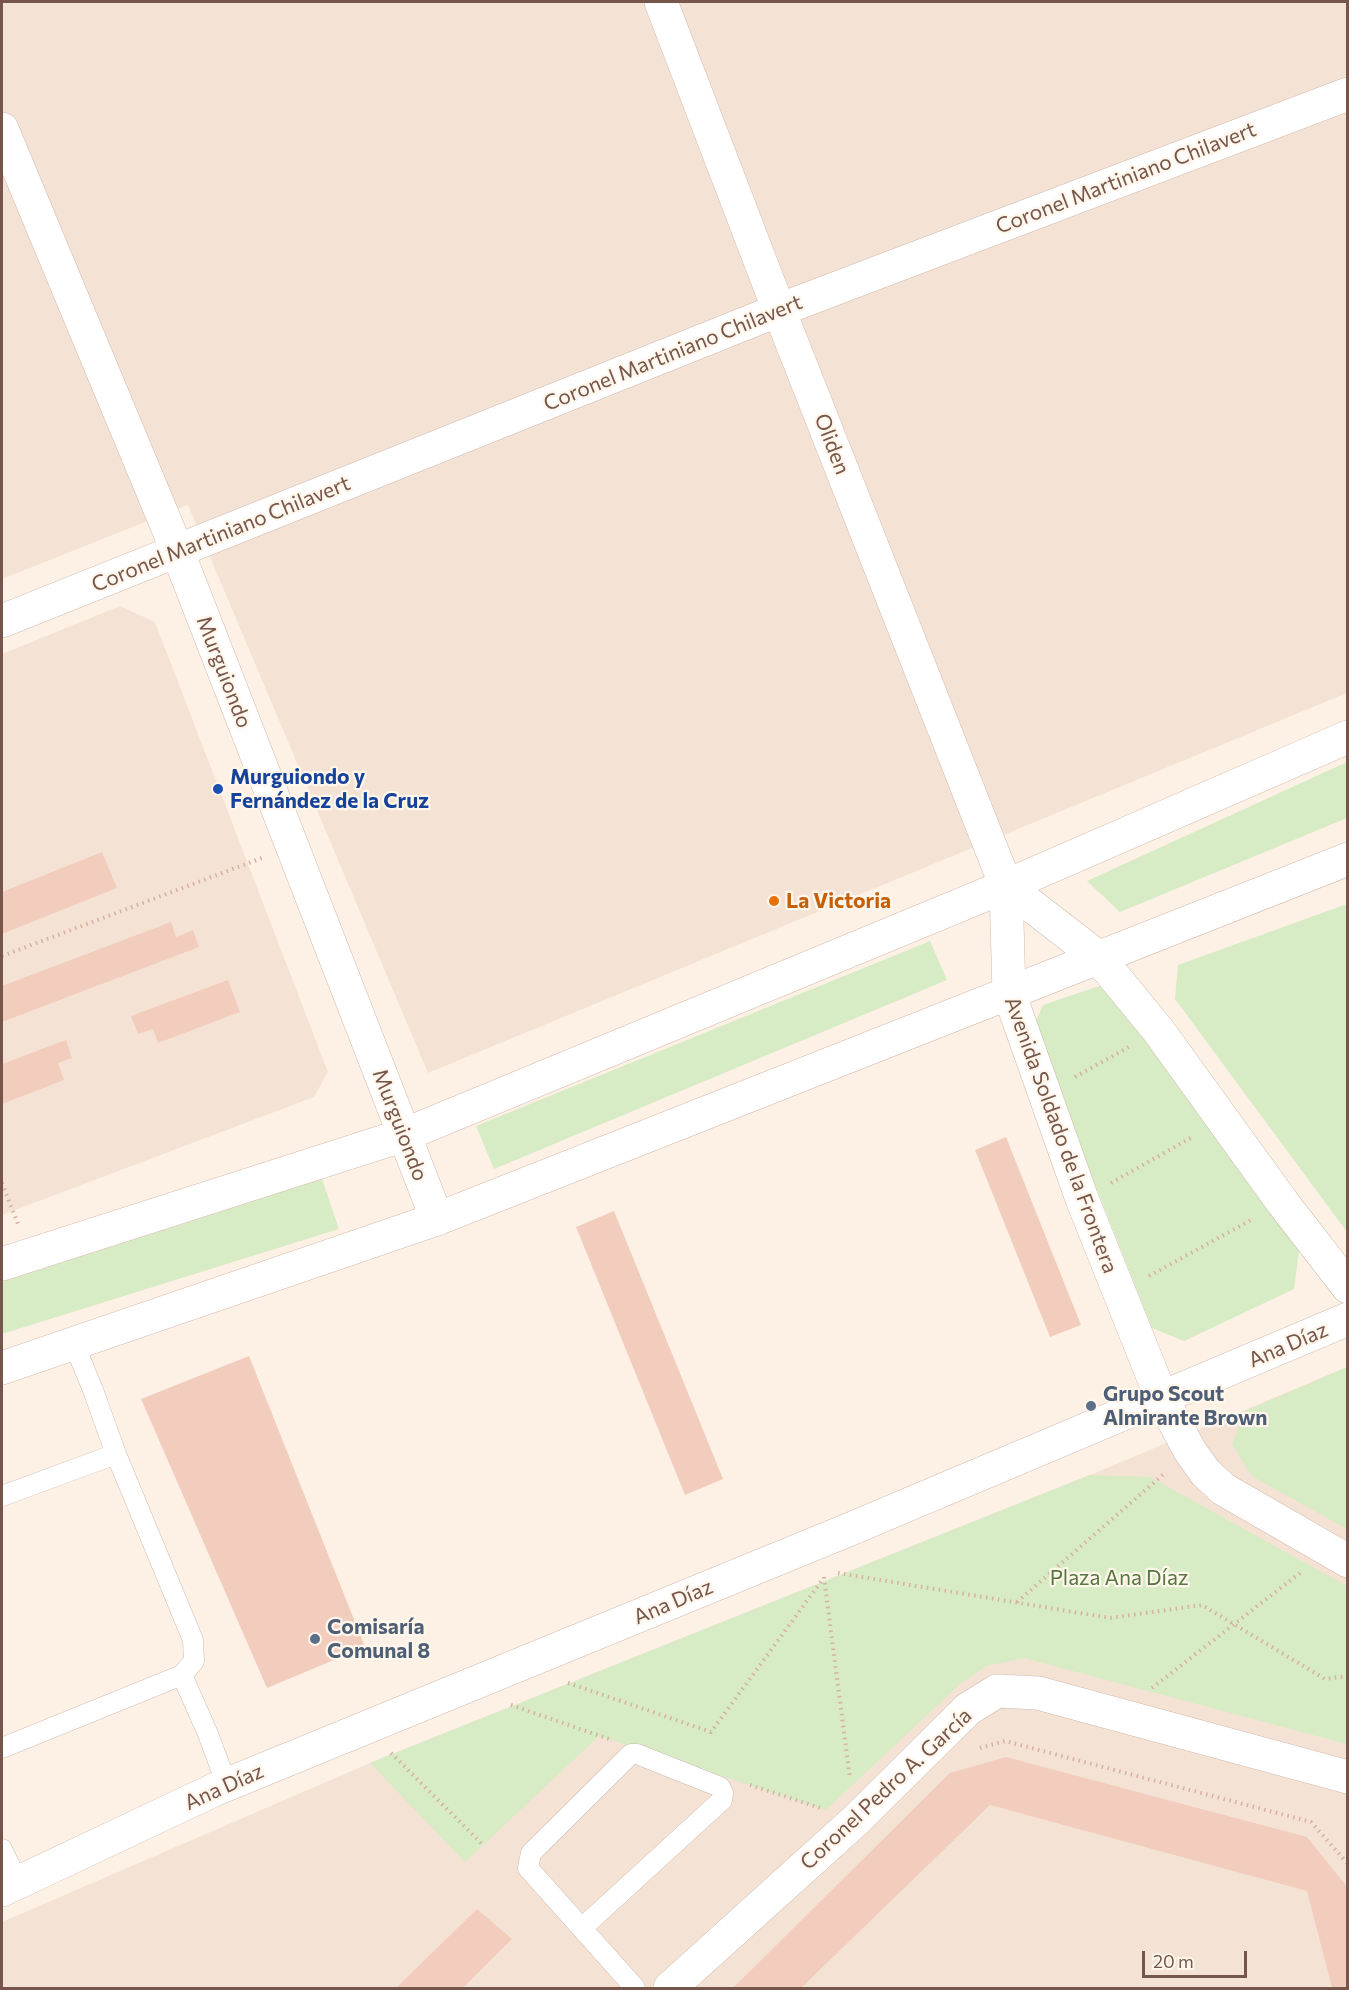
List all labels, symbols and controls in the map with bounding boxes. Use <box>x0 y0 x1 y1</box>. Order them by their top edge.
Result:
street label: Coronel Martiniano Chilavert <box>992 117 1260 239</box>
street label: Coronel Martiniano Chilavert <box>540 290 806 416</box>
street label: Oliden <box>809 410 855 478</box>
street label: Coronel Martiniano Chilavert <box>88 471 354 597</box>
street label: Murguiondo <box>191 612 257 732</box>
place label: Murguiondo y Fernández de la Cruz <box>230 764 429 814</box>
marker: Murguiondo y Fernández de la Cruz <box>211 782 225 796</box>
place label: La Victoria <box>786 888 891 914</box>
marker: La Victoria <box>767 894 781 908</box>
street label: Avenida Soldado de la Frontera <box>999 993 1123 1277</box>
street label: Murguiondo <box>367 1065 433 1185</box>
street label: Ana Díaz <box>1245 1317 1331 1373</box>
place label: Grupo Scout Almirante Brown <box>1103 1381 1267 1431</box>
marker: Grupo Scout Almirante Brown <box>1084 1399 1098 1413</box>
park label: Plaza Ana Díaz <box>1050 1565 1188 1591</box>
street label: Ana Díaz <box>630 1574 716 1630</box>
place label: Comisaría Comunal 8 <box>327 1614 430 1664</box>
marker: Comisaría Comunal 8 <box>308 1632 322 1646</box>
street label: Coronel Pedro A. García <box>795 1703 977 1875</box>
street label: Ana Díaz <box>181 1758 267 1816</box>
scale bar <box>1145 1939 1250 1977</box>
text: 20 m <box>1153 1950 1194 1972</box>

